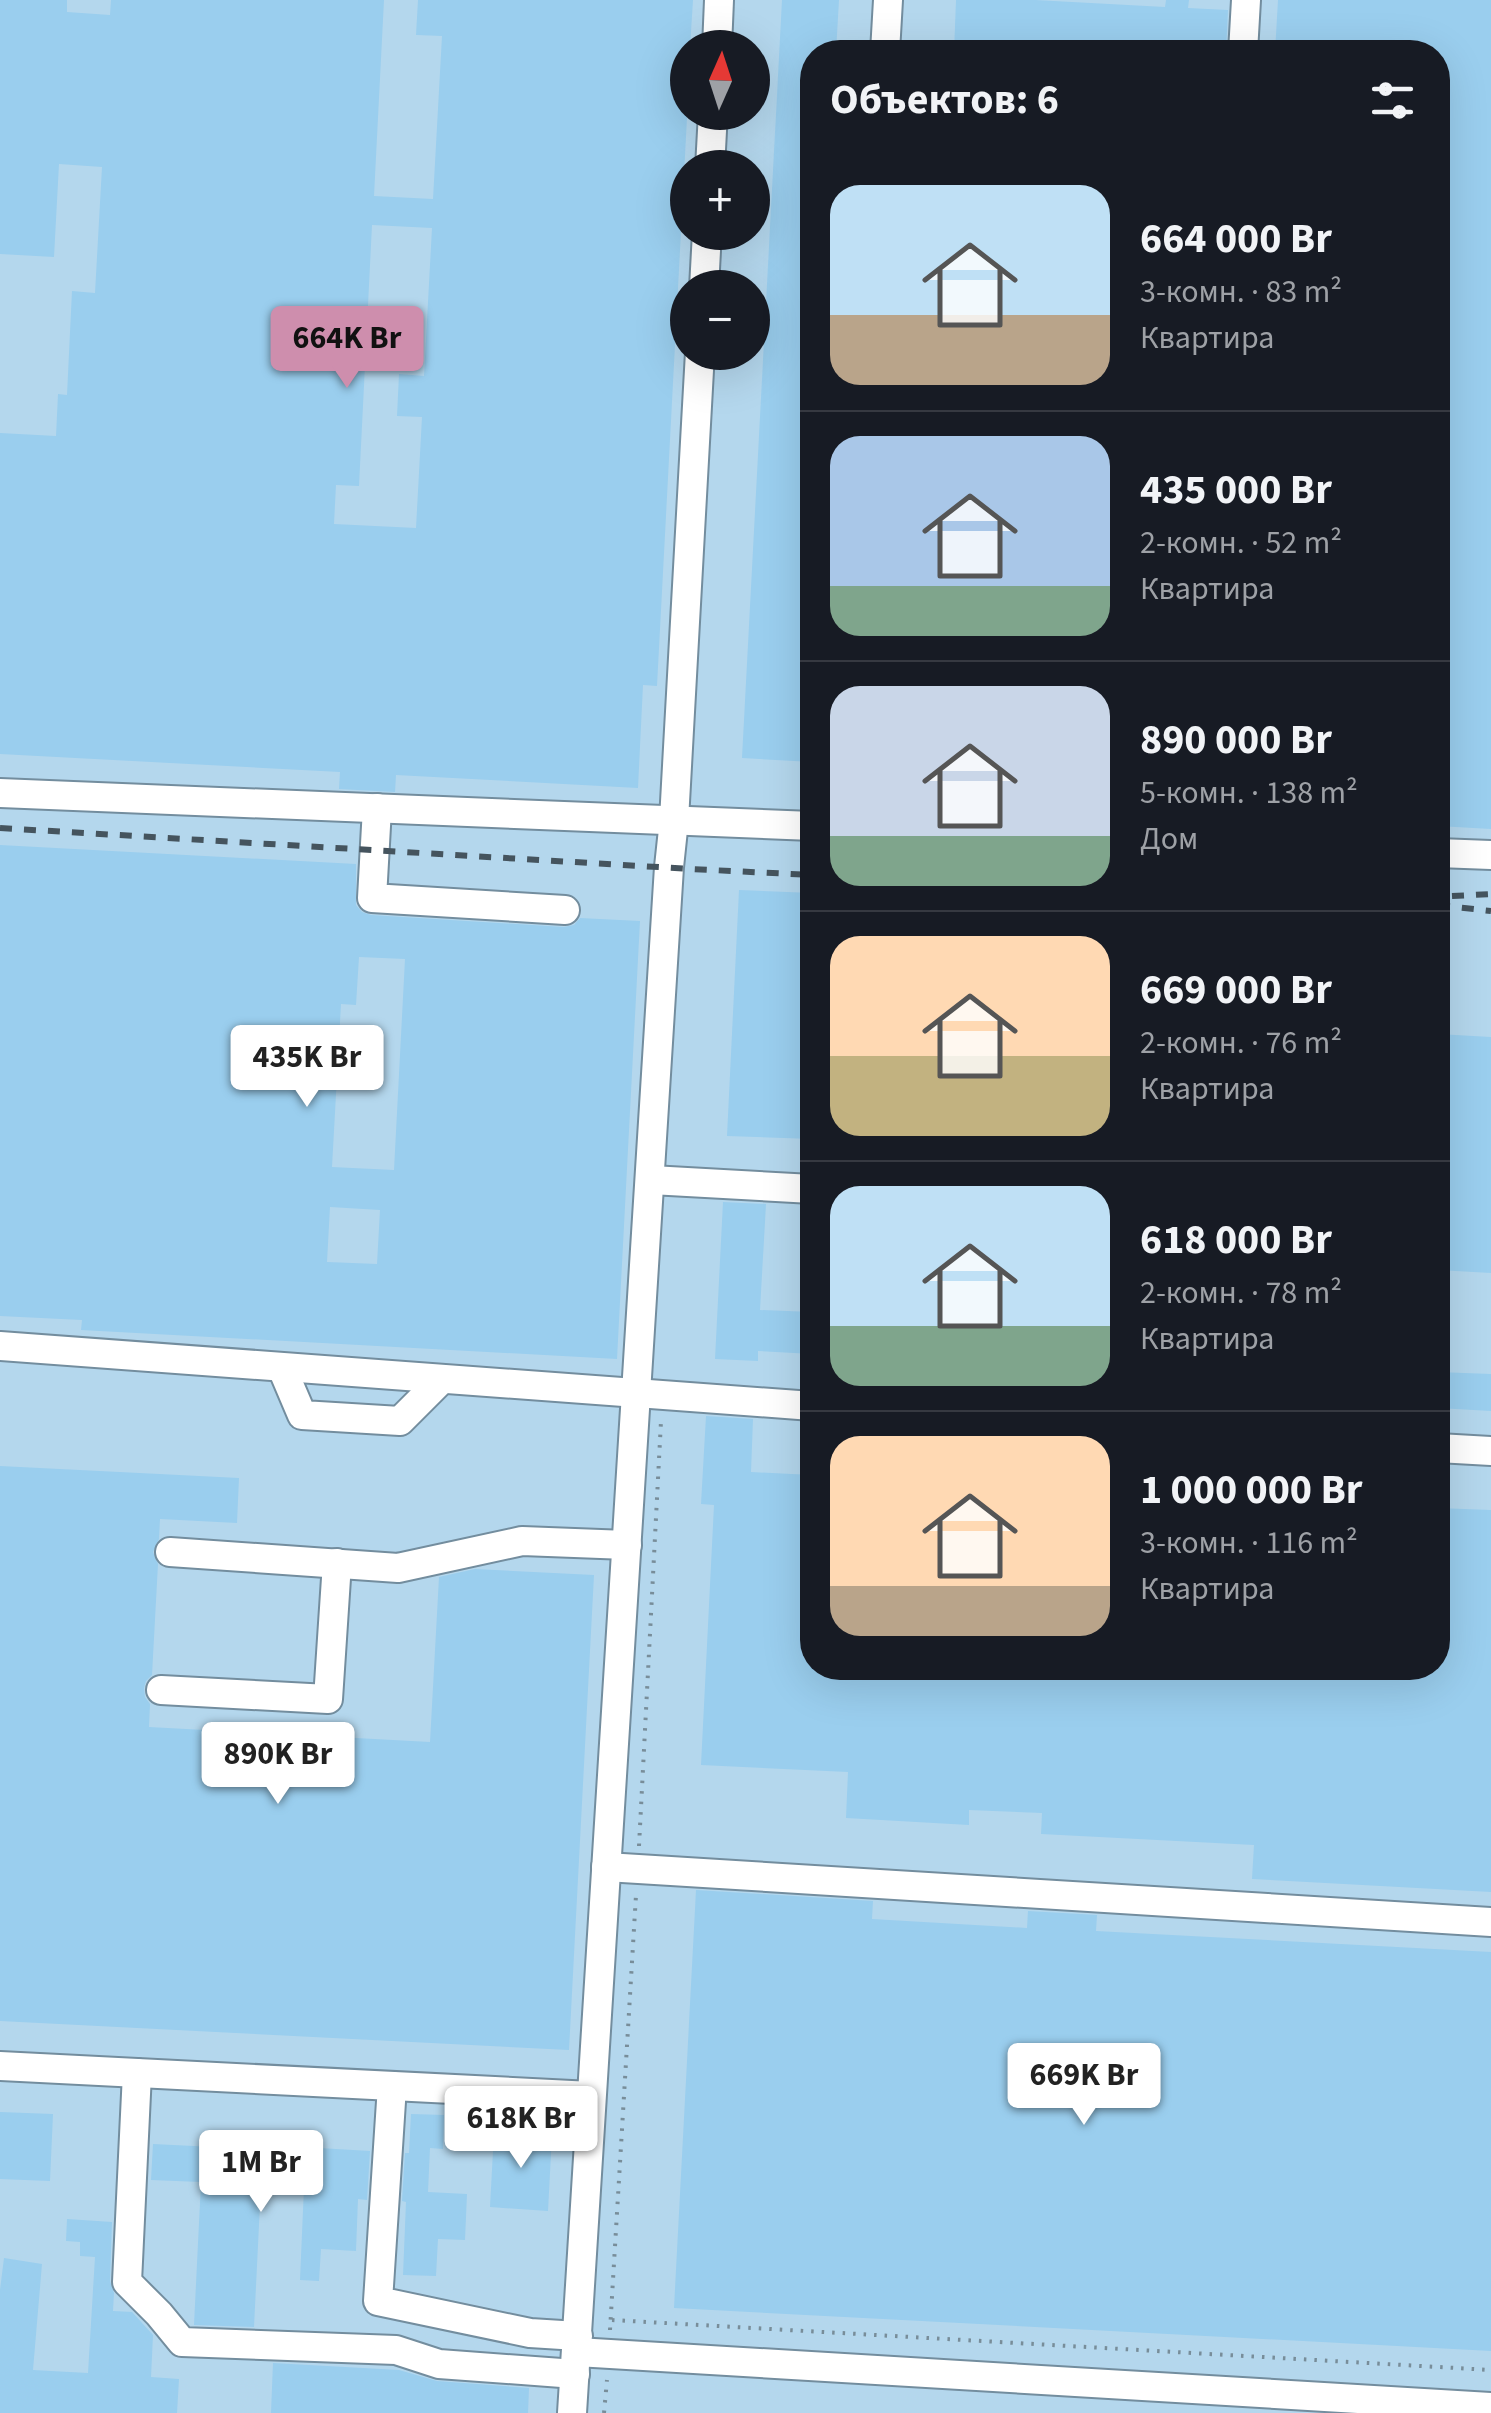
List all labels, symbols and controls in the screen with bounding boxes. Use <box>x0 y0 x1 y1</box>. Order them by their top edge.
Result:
north arrow <box>670 30 770 130</box>
map controls <box>670 30 770 370</box>
text: Объектов: 6 <box>830 70 1059 130</box>
icon: filters <box>1365 73 1420 128</box>
button: + <box>670 150 770 250</box>
text: 664 000 Br <box>1140 209 1332 269</box>
icon: home <box>910 225 1030 345</box>
text: 3-комн. · 83 m² <box>1140 269 1342 315</box>
button: − <box>670 270 770 370</box>
pin: 664K Br <box>255 306 439 391</box>
text: 664K Br <box>293 315 401 361</box>
text: Квартира <box>1140 315 1274 361</box>
text: 435 000 Br <box>1140 460 1332 520</box>
icon: home <box>910 476 1030 596</box>
text: 2-комн. · 52 m² <box>1140 520 1342 566</box>
text: Квартира <box>1140 566 1274 612</box>
text: 890 000 Br <box>1140 710 1332 770</box>
icon: home <box>910 726 1030 846</box>
text: 5-комн. · 138 m² <box>1140 770 1358 816</box>
text: Дом <box>1140 816 1198 862</box>
text: 669 000 Br <box>1140 960 1332 1020</box>
icon: home <box>910 976 1030 1096</box>
text: 2-комн. · 76 m² <box>1140 1020 1342 1066</box>
pin: 435K Br <box>215 1025 399 1110</box>
text: 435K Br <box>253 1034 361 1080</box>
text: Квартира <box>1140 1066 1274 1112</box>
text: 618 000 Br <box>1140 1210 1332 1270</box>
icon: home <box>910 1226 1030 1346</box>
text: 2-комн. · 78 m² <box>1140 1270 1342 1316</box>
text: Квартира <box>1140 1316 1274 1362</box>
text: 1 000 000 Br <box>1140 1460 1363 1520</box>
icon: home <box>910 1476 1030 1596</box>
text: 3-комн. · 116 m² <box>1140 1520 1358 1566</box>
text: Квартира <box>1140 1566 1274 1612</box>
pin: 890K Br <box>186 1722 370 1807</box>
text: 890K Br <box>224 1731 332 1777</box>
pin: 669K Br <box>992 2043 1176 2128</box>
text: 669K Br <box>1030 2052 1138 2098</box>
pin: 618K Br <box>429 2086 613 2171</box>
text: 618K Br <box>467 2095 575 2141</box>
pin: 1M Br <box>191 2130 331 2215</box>
text: 1M Br <box>221 2139 301 2185</box>

